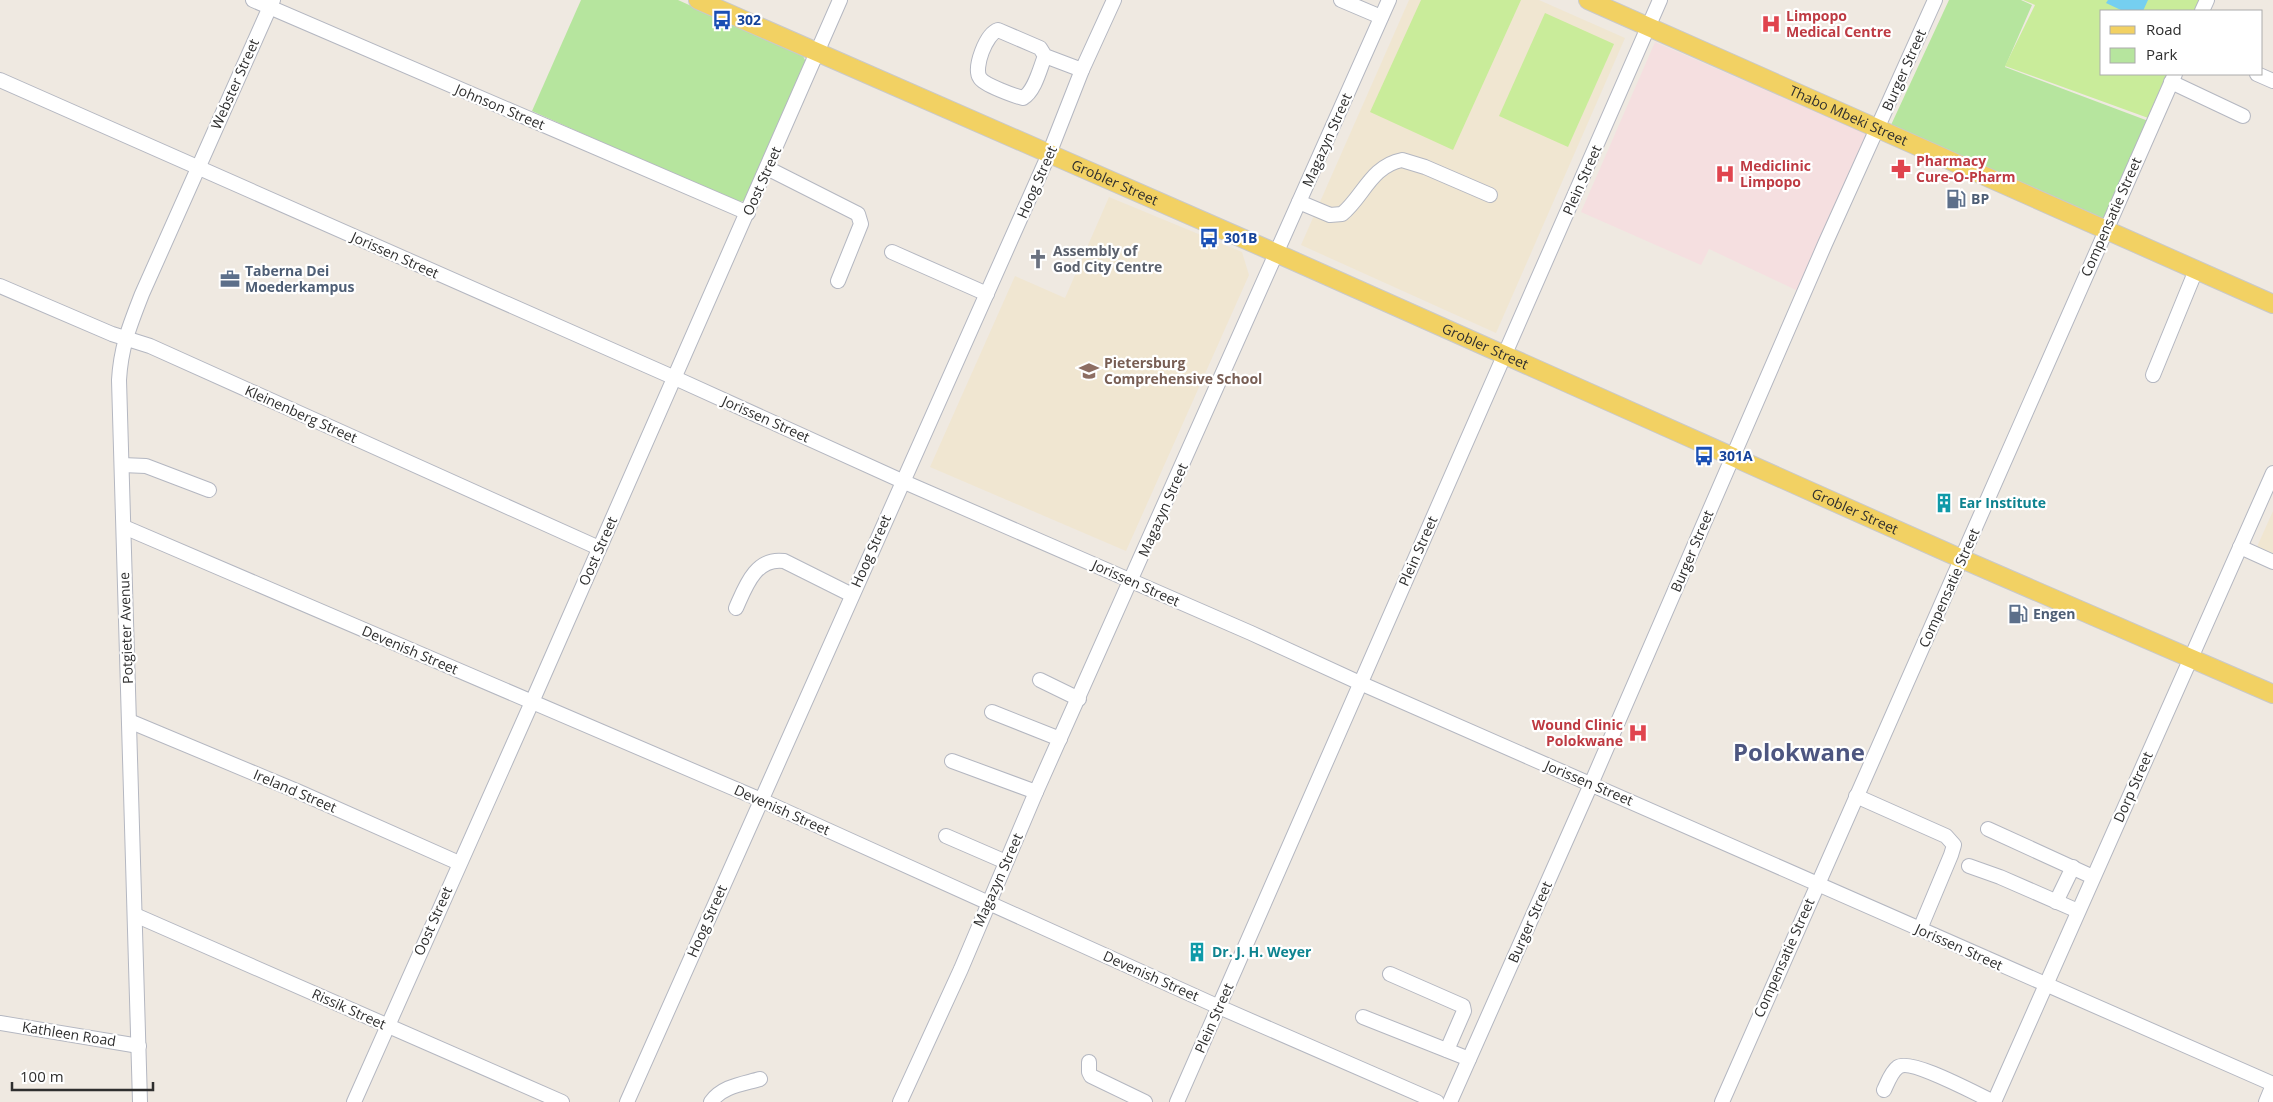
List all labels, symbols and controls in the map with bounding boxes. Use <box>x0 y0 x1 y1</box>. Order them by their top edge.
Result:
place label: Limpopo Medical Centre <box>1786 6 1891 41</box>
bus stop icon: 302 <box>711 9 733 31</box>
place label: 302 <box>737 10 761 29</box>
legend <box>2100 10 2263 75</box>
hospital icon: Limpopo Medical Centre <box>1760 13 1782 35</box>
text: Road <box>2146 19 2182 39</box>
street label: Burger Street <box>1877 26 1930 114</box>
street label: Webster Street <box>206 35 263 132</box>
text: Park <box>2146 44 2177 64</box>
street label: Johnson Street <box>451 78 548 134</box>
street label: Thabo Mbeki Street <box>1787 81 1911 150</box>
street label: Magazyn Street <box>1297 90 1356 190</box>
street label: Plein Street <box>1558 142 1605 218</box>
street label: Oost Street <box>738 143 785 218</box>
street label: Hoog Street <box>1012 143 1061 221</box>
place label: Pharmacy Cure-O-Pharm <box>1916 151 2015 186</box>
street label: Compensatie Street <box>2076 154 2145 279</box>
street label: Grobler Street <box>1069 155 1161 209</box>
place label: Mediclinic Limpopo <box>1740 156 1811 191</box>
pharmacy icon: Pharmacy Cure-O-Pharm <box>1890 158 1912 180</box>
hospital icon: Mediclinic Limpopo <box>1714 163 1736 185</box>
fuel station icon: BP <box>1945 188 1967 210</box>
place label: BP <box>1971 189 1989 208</box>
street label: Jorissen Street <box>347 226 442 282</box>
bus stop icon: 301B <box>1198 227 1220 249</box>
place label: 301B <box>1224 228 1257 247</box>
place label: Assembly of God City Centre <box>1053 241 1162 276</box>
church icon: Assembly of God City Centre <box>1027 248 1049 270</box>
place label: Taberna Dei Moederkampus <box>245 261 355 296</box>
office icon: Taberna Dei Moederkampus <box>219 268 241 290</box>
street label: Grobler Street <box>1439 318 1532 373</box>
place label: Pietersburg Comprehensive School <box>1104 353 1262 388</box>
school or university icon: Pietersburg Comprehensive School <box>1078 360 1100 382</box>
street label: Kleinenberg Street <box>242 380 360 447</box>
street label: Jorissen Street <box>718 390 813 446</box>
bus stop icon: 301A <box>1693 445 1715 467</box>
place label: 301A <box>1719 446 1753 465</box>
street label: Magazyn Street <box>1133 460 1192 560</box>
street label: Grobler Street <box>1809 483 1902 538</box>
building icon: Ear Institute <box>1933 492 1955 514</box>
place label: Ear Institute <box>1959 493 2046 512</box>
street label: Burger Street <box>1666 507 1717 595</box>
street label: Hoog Street <box>846 512 895 590</box>
street label: Oost Street <box>574 513 621 588</box>
street label: Plein Street <box>1394 513 1441 589</box>
street label: Compensatie Street <box>1914 525 1983 650</box>
street label: Jorissen Street <box>1088 554 1183 610</box>
street label: Potgieter Avenue <box>114 572 137 684</box>
fuel station icon: Engen <box>2007 603 2029 625</box>
place label: Engen <box>2033 604 2075 623</box>
street label: Devenish Street <box>359 621 461 678</box>
place label: Wound Clinic Polokwane <box>1532 715 1623 750</box>
hospital icon: Wound Clinic Polokwane <box>1627 722 1649 744</box>
district label: Polokwane <box>1733 735 1865 768</box>
street label: Dorp Street <box>2108 748 2157 825</box>
street label: Jorissen Street <box>1540 755 1636 810</box>
street label: Ireland Street <box>251 764 340 817</box>
street label: Devenish Street <box>731 780 833 839</box>
street label: Magazyn Street <box>968 830 1027 930</box>
street label: Burger Street <box>1503 878 1556 966</box>
street label: Hoog Street <box>682 882 731 960</box>
street label: Oost Street <box>409 883 456 958</box>
street label: Compensatie Street <box>1749 895 1818 1020</box>
street label: Jorissen Street <box>1911 918 2006 974</box>
building icon: Dr. J. H. Weyer <box>1186 941 1208 963</box>
place label: Dr. J. H. Weyer <box>1212 942 1312 961</box>
street label: Devenish Street <box>1100 946 1202 1005</box>
street label: Plein Street <box>1190 980 1237 1056</box>
street label: Rissik Street <box>309 984 389 1033</box>
street label: Kathleen Road <box>21 1017 117 1050</box>
scale bar <box>12 1060 154 1092</box>
text: 100 m <box>20 1066 64 1086</box>

